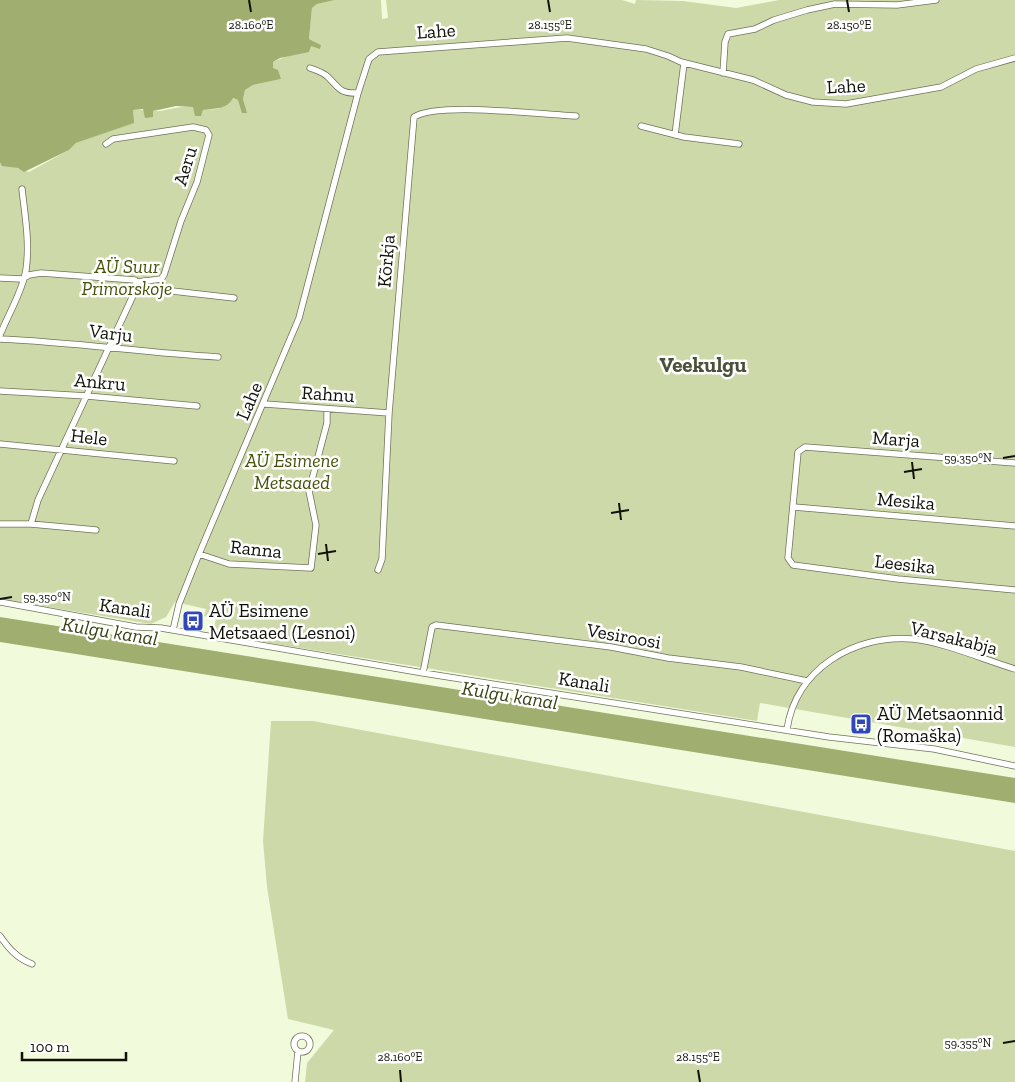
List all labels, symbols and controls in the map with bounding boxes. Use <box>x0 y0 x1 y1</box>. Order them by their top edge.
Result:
text: 28.160°E <box>229 18 273 32</box>
street label: Lahe <box>416 18 456 44</box>
text: 28.155°E <box>528 18 572 32</box>
text: 28.150°E <box>827 18 871 32</box>
street label: Lahe <box>826 73 866 99</box>
street label: Aeru <box>168 143 202 188</box>
street label: Kõrkja <box>372 233 400 289</box>
park label: AÜ Suur Primorskoje <box>82 255 172 300</box>
street label: Varju <box>87 319 134 347</box>
district label: Veekulgu <box>659 352 747 377</box>
street label: Ankru <box>73 368 127 396</box>
street label: Lahe <box>231 378 267 423</box>
street label: Rahnu <box>301 381 356 407</box>
street label: Hele <box>69 424 109 450</box>
street label: Marja <box>871 426 921 452</box>
park label: AÜ Esimene Metsaaed <box>244 449 339 494</box>
text: 59.350°N <box>944 451 992 465</box>
street label: Mesika <box>876 487 936 515</box>
street label: Ranna <box>229 535 283 563</box>
street label: Leesika <box>874 549 936 579</box>
text: 59.350°N <box>23 590 71 604</box>
street label: Kanali <box>98 593 152 623</box>
place label: AÜ Esimene Metsaaed (Lesnoi) <box>209 599 355 644</box>
bus stop icon: AÜ Esimene Metsaaed (Lesnoi) <box>181 609 205 633</box>
water label: Kulgu kanal <box>60 612 160 650</box>
street label: Varsakabja <box>907 616 1000 660</box>
street label: Vesiroosi <box>584 618 663 654</box>
street label: Kanali <box>557 667 611 697</box>
water label: Kulgu kanal <box>460 676 560 714</box>
place label: AÜ Metsaonnid (Romaška) <box>877 702 1004 747</box>
bus stop icon: AÜ Metsaonnid (Romaška) <box>849 712 873 736</box>
scale bar <box>22 1030 126 1062</box>
text: 59.355°N <box>945 1036 992 1050</box>
text: 100 m <box>30 1038 69 1056</box>
text: 28.160°E <box>378 1050 422 1064</box>
text: 28.155°E <box>676 1050 720 1064</box>

